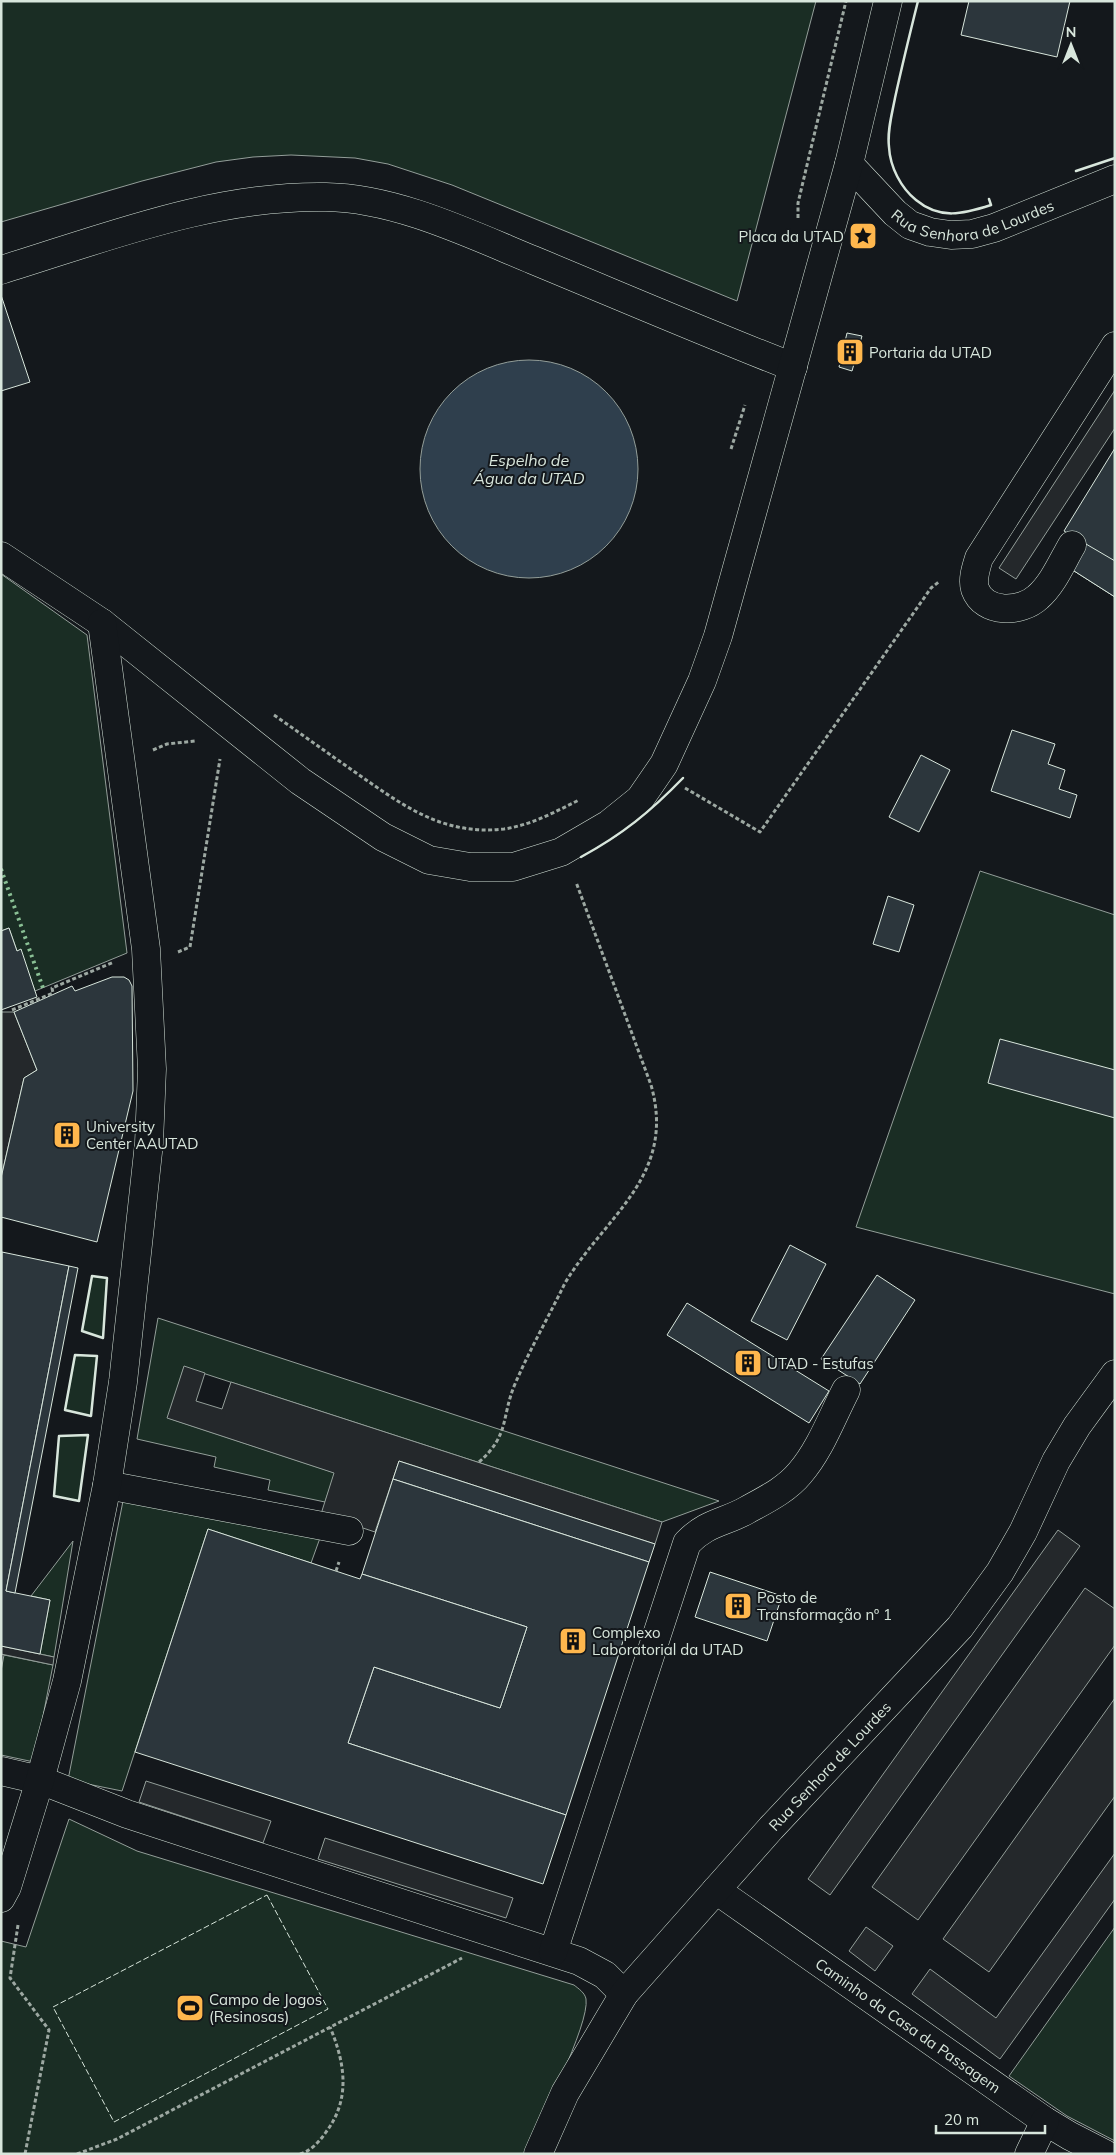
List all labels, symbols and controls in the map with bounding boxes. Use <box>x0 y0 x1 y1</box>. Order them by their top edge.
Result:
north arrow <box>1046 20 1096 70</box>
text: N <box>1066 23 1076 41</box>
street label: Rua Senhora de Lourdes <box>890 192 1060 216</box>
text: Rua Senhora de Lourdes <box>888 195 1056 245</box>
place icon: Placa da UTAD <box>848 221 878 251</box>
place label: Placa da UTAD <box>738 227 844 246</box>
building icon: Portaria da UTAD <box>835 337 865 367</box>
place label: Portaria da UTAD <box>869 343 992 362</box>
water label: Espelho de Água da UTAD <box>472 450 585 488</box>
place label: University Center AAUTAD <box>86 1117 198 1153</box>
building icon: University Center AAUTAD <box>52 1120 82 1150</box>
building icon: UTAD - Estufas <box>733 1348 763 1378</box>
place label: UTAD - Estufas <box>767 1354 874 1373</box>
place label: Posto de Transformação nº 1 <box>757 1588 892 1624</box>
building icon: Posto de Transformação nº 1 <box>723 1591 753 1621</box>
place label: Complexo Laboratorial da UTAD <box>592 1623 743 1659</box>
building icon: Complexo Laboratorial da UTAD <box>558 1626 588 1656</box>
street label: Rua Senhora de Lourdes <box>764 1697 895 1834</box>
street label: Caminho da Casa da Passagem <box>812 1953 1005 2097</box>
place label: Campo de Jogos (Resinosas) <box>209 1990 322 2026</box>
sports icon: Campo de Jogos (Resinosas) <box>175 1993 205 2023</box>
scale bar <box>936 2102 1045 2134</box>
text: 20 m <box>944 2110 979 2129</box>

